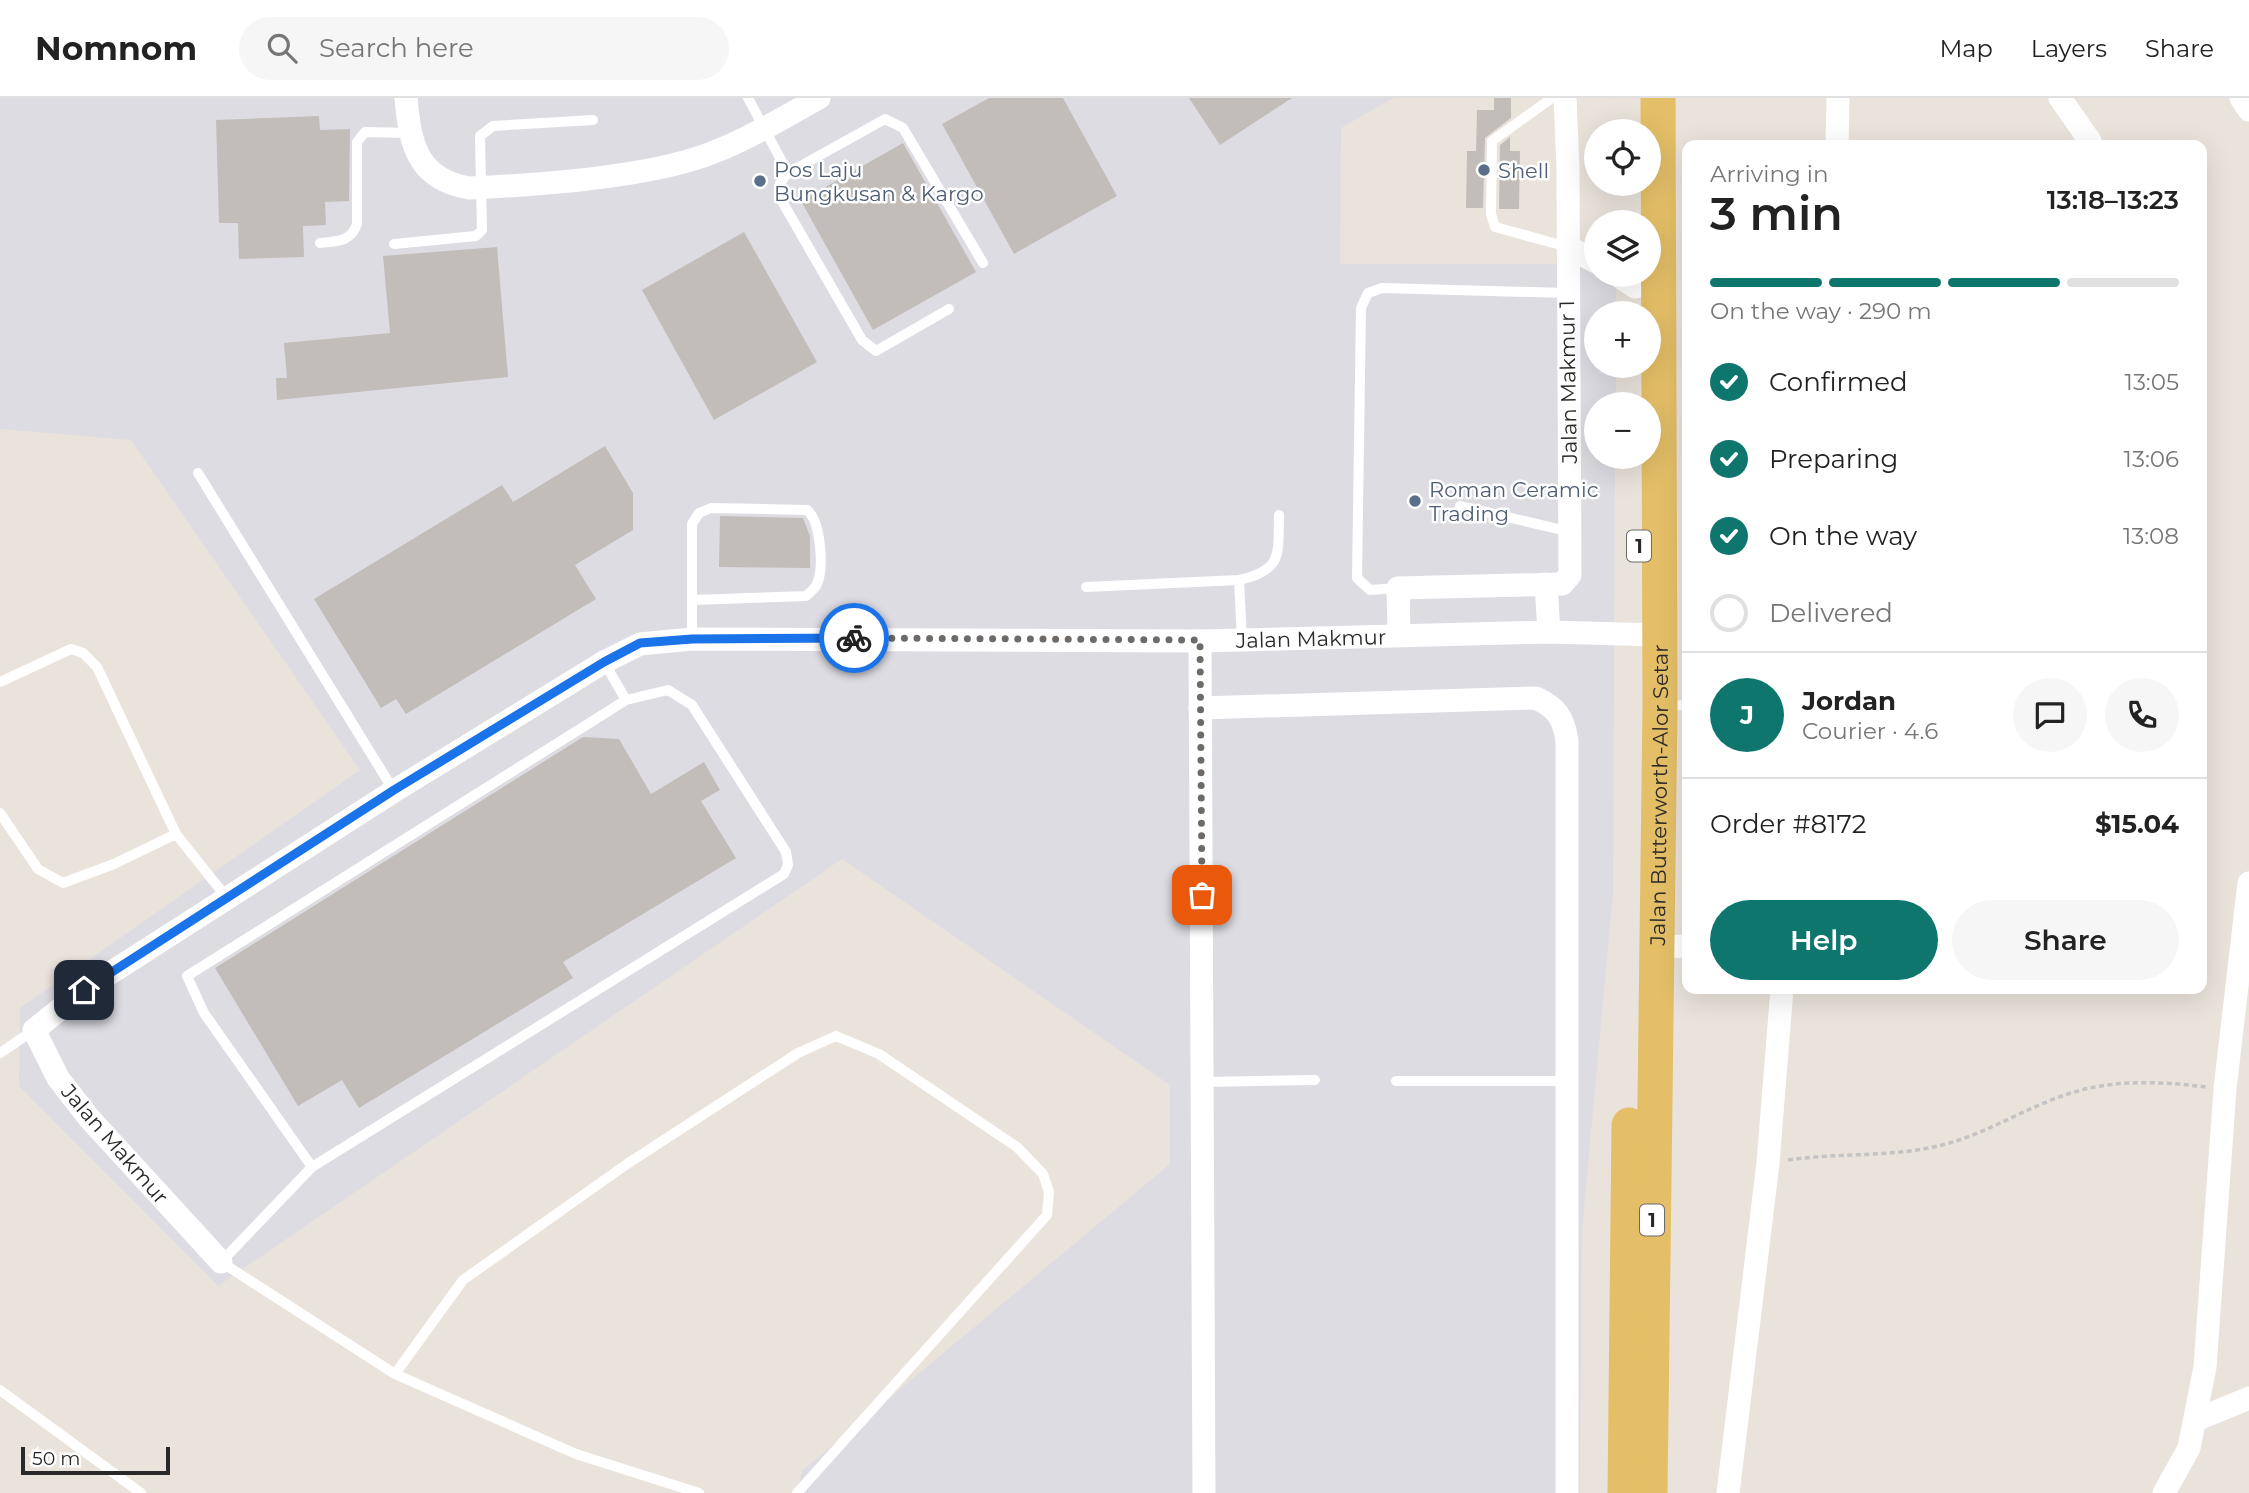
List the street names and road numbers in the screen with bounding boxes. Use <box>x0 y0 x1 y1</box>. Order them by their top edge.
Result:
street label: Jalan Makmur 1 <box>1554 300 1582 465</box>
road number: 1 <box>1627 530 1651 561</box>
street label: Jalan Makmur <box>1235 624 1386 653</box>
street label: Jalan Butterworth-Alor Setar <box>1644 644 1673 947</box>
street label: Jalan Makmur <box>56 1078 174 1209</box>
road number: 1 <box>1640 1204 1664 1236</box>

